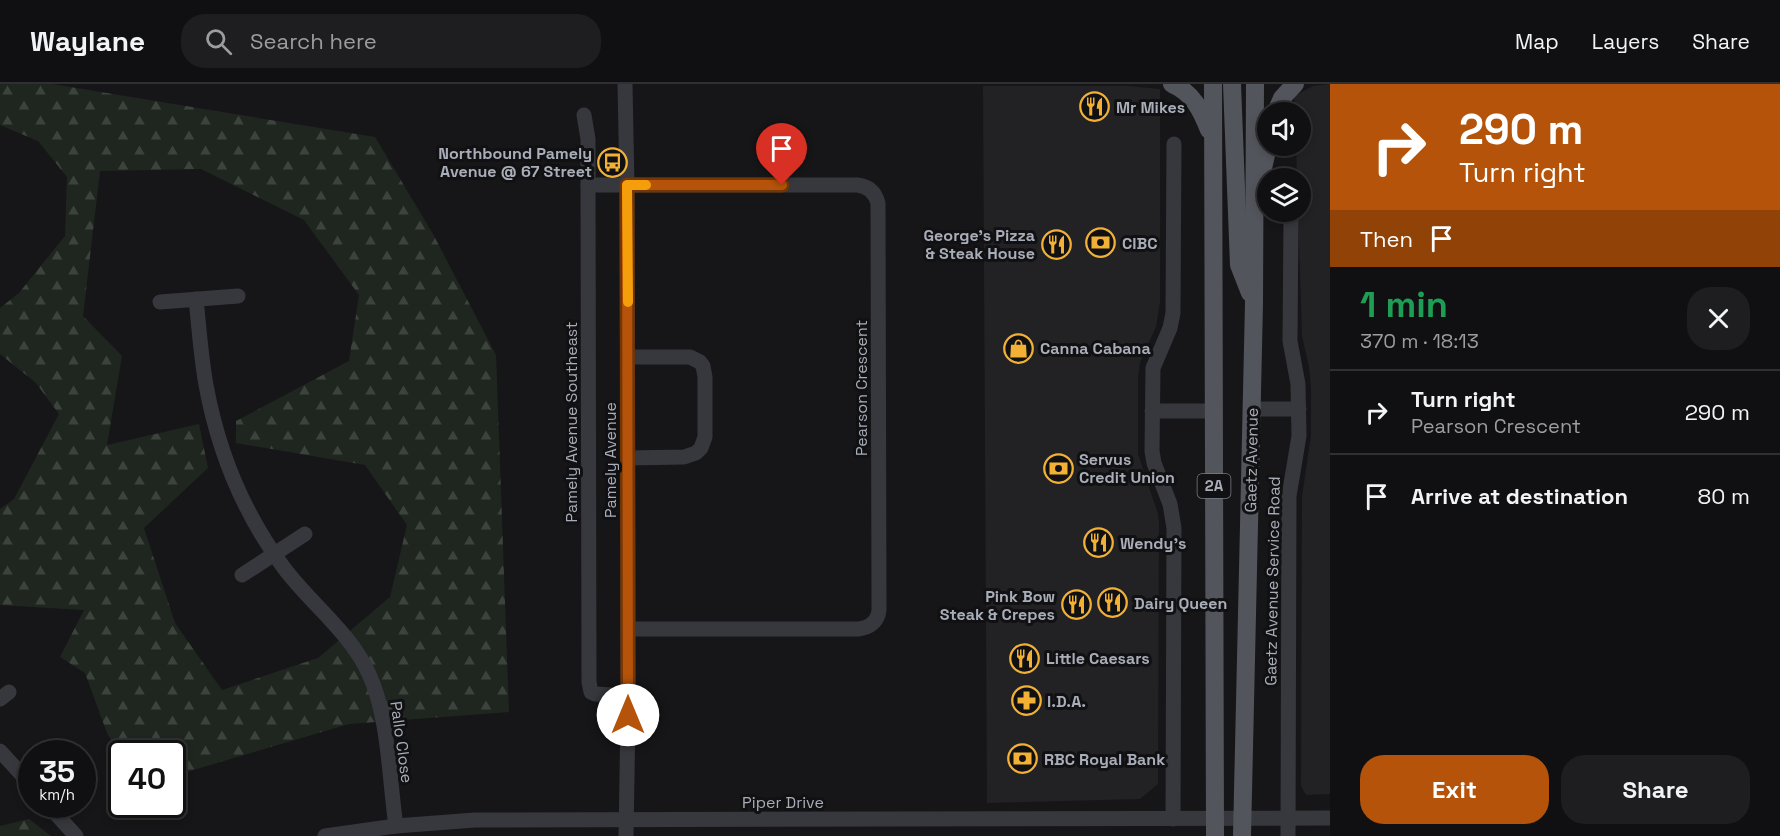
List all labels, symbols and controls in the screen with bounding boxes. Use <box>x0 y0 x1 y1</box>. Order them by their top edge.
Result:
search box <box>181 14 601 68</box>
text: Waylane <box>30 23 145 59</box>
icon: search <box>202 25 235 58</box>
text: Search here <box>250 27 377 55</box>
text: Map <box>1515 28 1559 55</box>
text: Layers <box>1592 28 1659 55</box>
text: Share <box>1692 28 1750 55</box>
restaurant icon: Mr Mikes <box>1079 91 1111 123</box>
place label: Mr Mikes <box>1116 97 1185 118</box>
map controls <box>1257 102 1311 222</box>
button: sound <box>1257 102 1311 156</box>
text: 290 m <box>1459 103 1584 156</box>
icon: right <box>1360 108 1438 186</box>
pin <box>756 123 807 185</box>
icon: arrive <box>765 132 798 165</box>
place label: Northbound Pamely Avenue @ 67 Street <box>438 143 592 182</box>
bus stop icon: Northbound Pamely Avenue @ 67 Street <box>597 146 629 178</box>
text: Turn right <box>1459 155 1586 190</box>
button: layers <box>1257 168 1311 222</box>
icon: arrive <box>1425 222 1458 255</box>
place label: George's Pizza & Steak House <box>924 225 1035 264</box>
text: Then <box>1360 225 1413 253</box>
bank icon: CIBC <box>1085 227 1117 259</box>
restaurant icon: George's Pizza & Steak House <box>1040 228 1072 260</box>
place label: CIBC <box>1122 233 1157 254</box>
text: 1 min <box>1360 282 1448 328</box>
button: close <box>1687 287 1750 350</box>
street label: Pearson Crescent <box>851 320 872 456</box>
street label: Pamely Avenue Southeast <box>561 322 582 522</box>
text: 370 m · 18:13 <box>1360 328 1479 354</box>
shop icon: Canna Cabana <box>1003 332 1035 364</box>
place label: Canna Cabana <box>1040 338 1151 359</box>
text: Turn right <box>1411 385 1516 413</box>
icon: right <box>1360 396 1393 429</box>
text: 290 m <box>1685 398 1750 426</box>
street label: Pamely Avenue <box>600 402 621 518</box>
street label: Gaetz Avenue <box>1240 407 1263 513</box>
text: Pearson Crescent <box>1411 413 1581 439</box>
place label: Servus Credit Union <box>1079 449 1175 488</box>
bank icon: Servus Credit Union <box>1042 452 1074 484</box>
road number: 2A <box>1198 474 1230 498</box>
street label: Gaetz Avenue Service Road <box>1260 476 1285 686</box>
icon: arrive <box>1360 480 1393 513</box>
text: Arrive at destination <box>1411 482 1628 510</box>
text: 80 m <box>1698 482 1750 510</box>
restaurant icon: Wendy's <box>1083 527 1115 559</box>
place label: Wendy's <box>1120 533 1186 554</box>
place label: Pink Bow Steak & Crepes <box>940 586 1055 625</box>
restaurant icon: Dairy Queen <box>1097 587 1129 619</box>
restaurant icon: Pink Bow Steak & Crepes <box>1060 589 1092 621</box>
place label: Dairy Queen <box>1134 593 1227 614</box>
restaurant icon: Little Caesars <box>1009 642 1041 674</box>
place label: Little Caesars <box>1046 648 1150 669</box>
position arrow <box>596 683 660 747</box>
pharmacy icon: I.D.A. <box>1010 685 1042 717</box>
place label: I.D.A. <box>1047 691 1086 712</box>
street label: Pallo Close <box>385 700 418 784</box>
speed limit sign: 40 <box>108 740 186 818</box>
bank icon: RBC Royal Bank <box>1007 743 1039 775</box>
place label: RBC Royal Bank <box>1044 749 1165 770</box>
text: 35 <box>39 752 75 791</box>
button: Exit <box>1360 755 1549 824</box>
button: Share <box>1561 755 1750 824</box>
text: km/h <box>39 785 75 804</box>
street label: Piper Drive <box>742 792 824 813</box>

